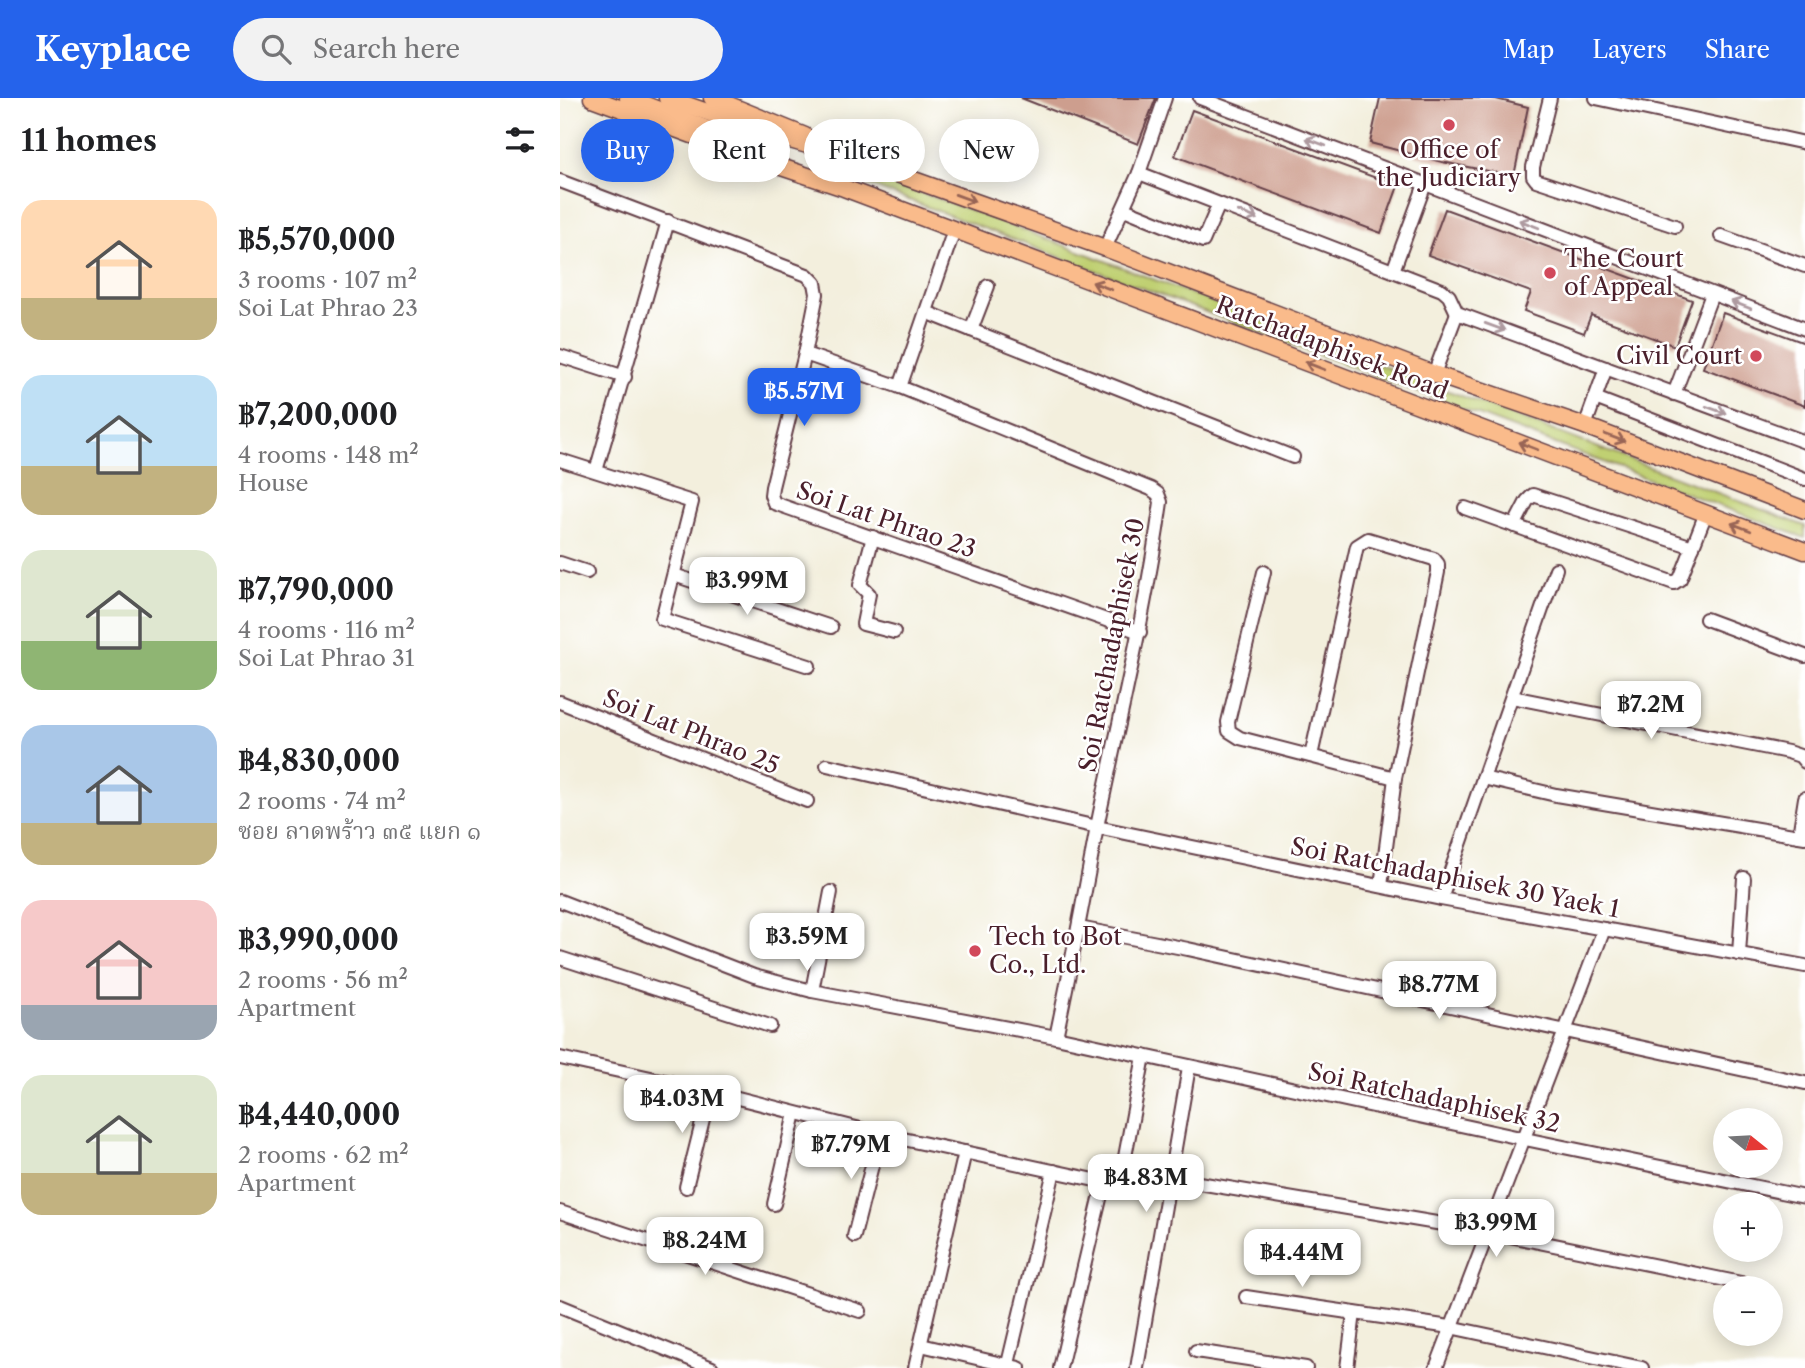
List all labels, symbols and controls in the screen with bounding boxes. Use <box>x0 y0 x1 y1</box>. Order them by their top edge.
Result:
search box <box>233 18 723 81</box>
text: Keyplace <box>35 29 191 70</box>
icon: search <box>257 30 295 68</box>
text: Search here <box>313 33 460 65</box>
text: Map <box>1503 35 1554 64</box>
text: Layers <box>1592 35 1667 64</box>
text: Share <box>1705 35 1770 64</box>
marker: Office of the Judiciary <box>1441 117 1457 133</box>
chip: Buy <box>581 119 674 182</box>
chip: Rent <box>688 119 790 182</box>
chip: Filters <box>804 119 925 182</box>
chip: New <box>939 119 1039 182</box>
icon: filters <box>501 121 539 159</box>
text: 11 homes <box>21 122 157 159</box>
one-way arrow <box>1306 135 1328 148</box>
place label: Office of the Judiciary <box>1377 135 1522 192</box>
one-way arrow <box>954 193 976 205</box>
one-way arrow <box>1237 210 1259 222</box>
one-way arrow <box>1518 216 1540 229</box>
text: ฿5,570,000 <box>238 221 396 258</box>
icon: home <box>77 228 161 312</box>
place label: The Court of Appeal <box>1564 244 1684 301</box>
marker: The Court of Appeal <box>1542 265 1558 281</box>
text: 3 rooms · 107 m² <box>238 266 417 294</box>
one-way arrow <box>1092 279 1114 291</box>
street label: Ratchadaphisek Road <box>1212 290 1453 405</box>
text: Soi Lat Phrao 23 <box>238 294 418 322</box>
one-way arrow <box>1731 298 1753 310</box>
one-way arrow <box>1484 322 1506 334</box>
place label: Civil Court <box>1616 341 1743 370</box>
marker: Civil Court <box>1748 348 1764 364</box>
one-way arrow <box>1305 359 1327 372</box>
pin: ฿5.57M <box>747 368 861 428</box>
text: ฿5.57M <box>763 377 845 405</box>
text: ฿7,200,000 <box>238 396 398 433</box>
icon: home <box>77 403 161 487</box>
one-way arrow <box>1704 404 1726 417</box>
one-way arrow <box>1604 433 1626 445</box>
one-way arrow <box>1518 439 1540 452</box>
text: 4 rooms · 148 m² <box>238 441 419 469</box>
text: House <box>238 469 308 497</box>
street label: Soi Lat Phrao 23 <box>793 475 980 564</box>
street label: Soi Ratchadaphisek 30 <box>1073 515 1150 774</box>
one-way arrow <box>1731 519 1753 532</box>
pin: ฿3.99M <box>690 558 804 617</box>
text: ฿3.99M <box>705 566 789 594</box>
text: ฿7,790,000 <box>238 571 394 608</box>
icon: home <box>77 578 161 662</box>
text: 4 rooms · 116 m² <box>238 616 415 644</box>
text: Soi Lat Phrao 31 <box>238 644 414 672</box>
pin: ฿7.2M <box>1602 682 1700 741</box>
street label: Soi Lat Phrao 25 <box>599 683 784 780</box>
text: ฿7.2M <box>1617 690 1685 718</box>
text: ฿4,830,000 <box>238 742 400 779</box>
icon: home <box>77 753 161 837</box>
text: 2 rooms · 74 m² <box>238 787 406 815</box>
text: ซอย ลาดพร้าว ๓๕ แยก ๑ <box>238 817 481 845</box>
street label: Soi Ratchadaphisek 30 Yaek 1 <box>1288 831 1622 924</box>
pin: ฿3.59M <box>750 914 864 973</box>
text: ฿3,990,000 <box>238 921 399 958</box>
text: ฿3.59M <box>765 922 849 950</box>
place label: Tech to Bot Co., Ltd. <box>989 922 1122 979</box>
icon: home <box>77 928 161 1012</box>
marker: Tech to Bot Co., Ltd. <box>967 943 983 959</box>
pin: ฿8.77M <box>1382 962 1496 1021</box>
text: 2 rooms · 56 m² <box>238 966 408 994</box>
text: ฿8.77M <box>1398 970 1480 998</box>
text: Apartment <box>238 994 356 1022</box>
street label: Soi Ratchadaphisek 32 <box>1305 1057 1563 1138</box>
pin: ฿4.03M <box>625 1076 739 1135</box>
text: ฿4.03M <box>640 1084 724 1112</box>
text: ฿4,440,000 <box>238 1096 400 1133</box>
icon: home <box>77 1103 161 1187</box>
north arrow <box>1713 1108 1783 1178</box>
map controls <box>1713 1108 1783 1346</box>
pin: ฿7.79M <box>794 1122 908 1181</box>
text: ฿7.79M <box>811 1130 891 1158</box>
text: 2 rooms · 62 m² <box>238 1141 409 1169</box>
pin: ฿4.83M <box>1089 1154 1203 1214</box>
text: ฿4.83M <box>1104 1163 1188 1191</box>
text: Apartment <box>238 1169 356 1197</box>
button: + <box>1713 1192 1783 1262</box>
pin: ฿3.99M <box>1439 1200 1553 1259</box>
text: ฿3.99M <box>1454 1208 1538 1236</box>
pin: ฿8.24M <box>648 1218 762 1277</box>
text: ฿8.24M <box>662 1226 748 1254</box>
pin: ฿4.44M <box>1245 1230 1359 1289</box>
text: ฿4.44M <box>1260 1238 1344 1266</box>
button: − <box>1713 1276 1783 1346</box>

